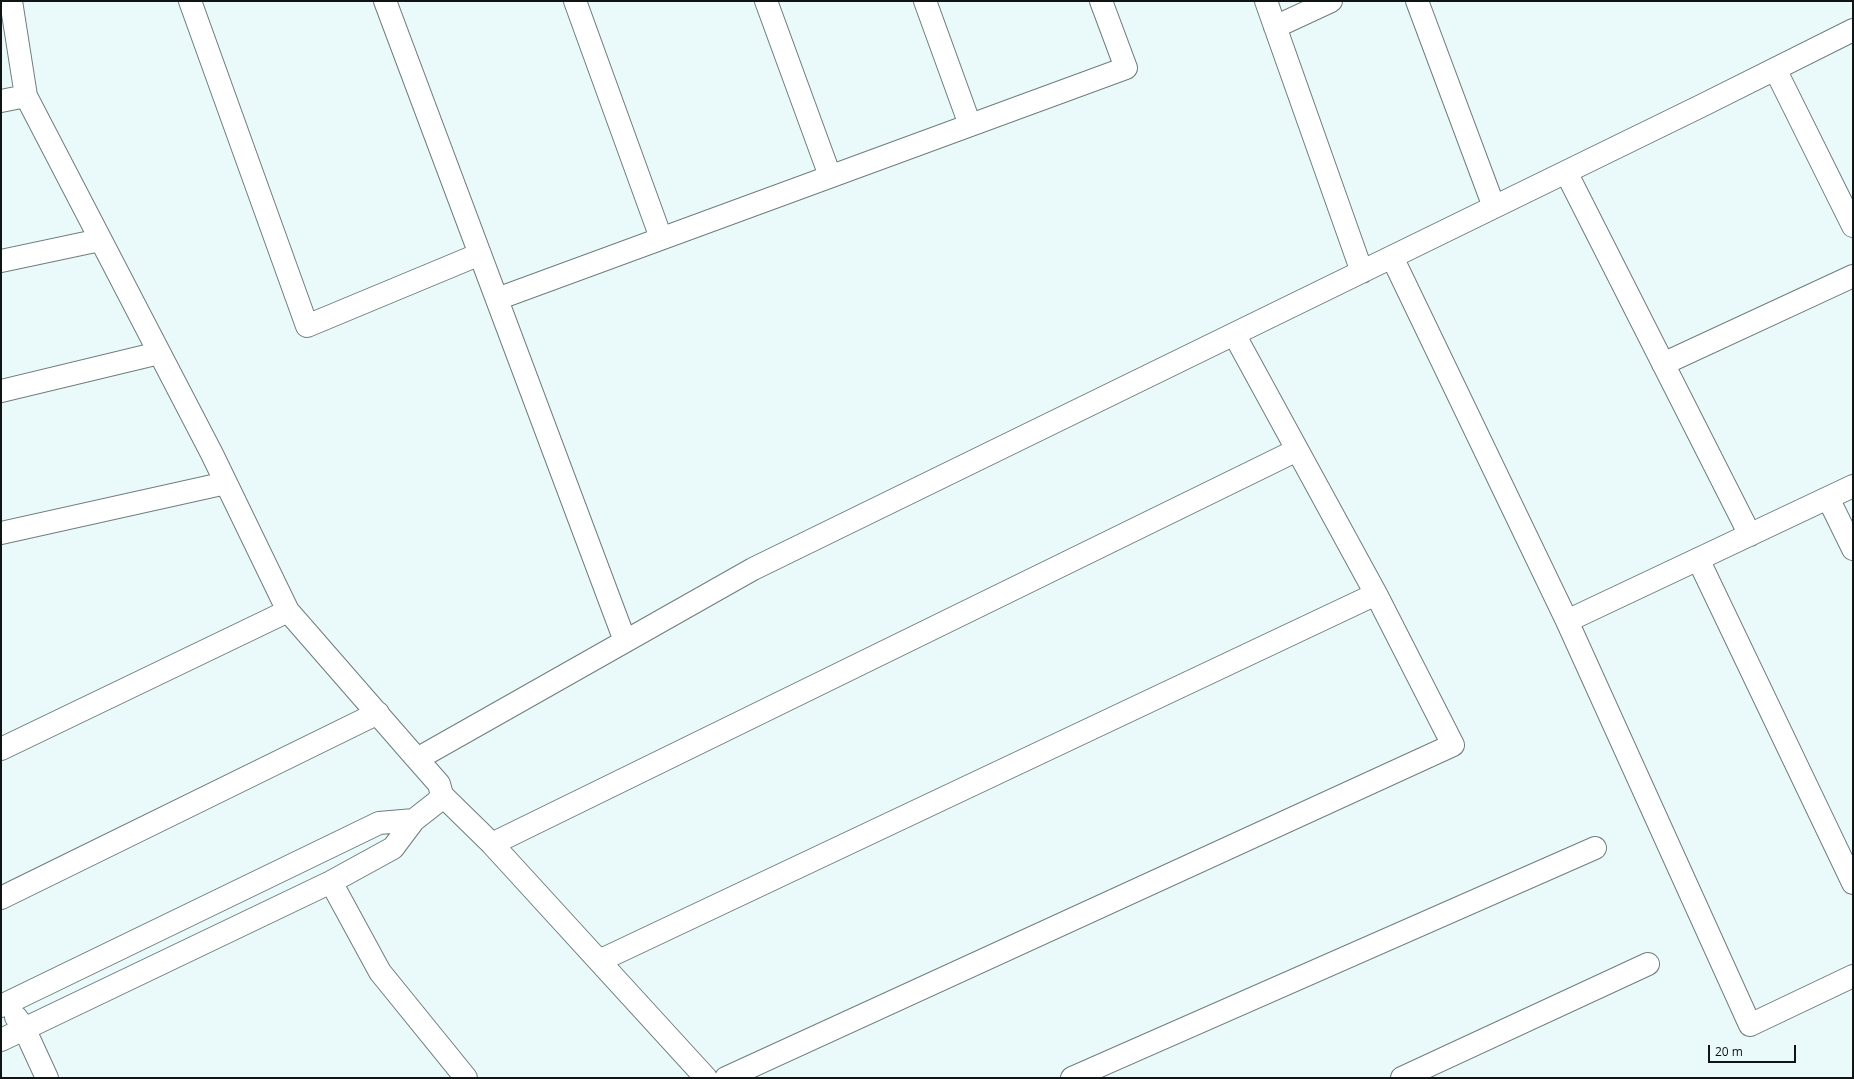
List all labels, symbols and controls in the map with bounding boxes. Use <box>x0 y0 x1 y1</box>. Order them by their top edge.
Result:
scale bar <box>1710 1037 1798 1063</box>
text: 20 m <box>1715 1043 1743 1060</box>

